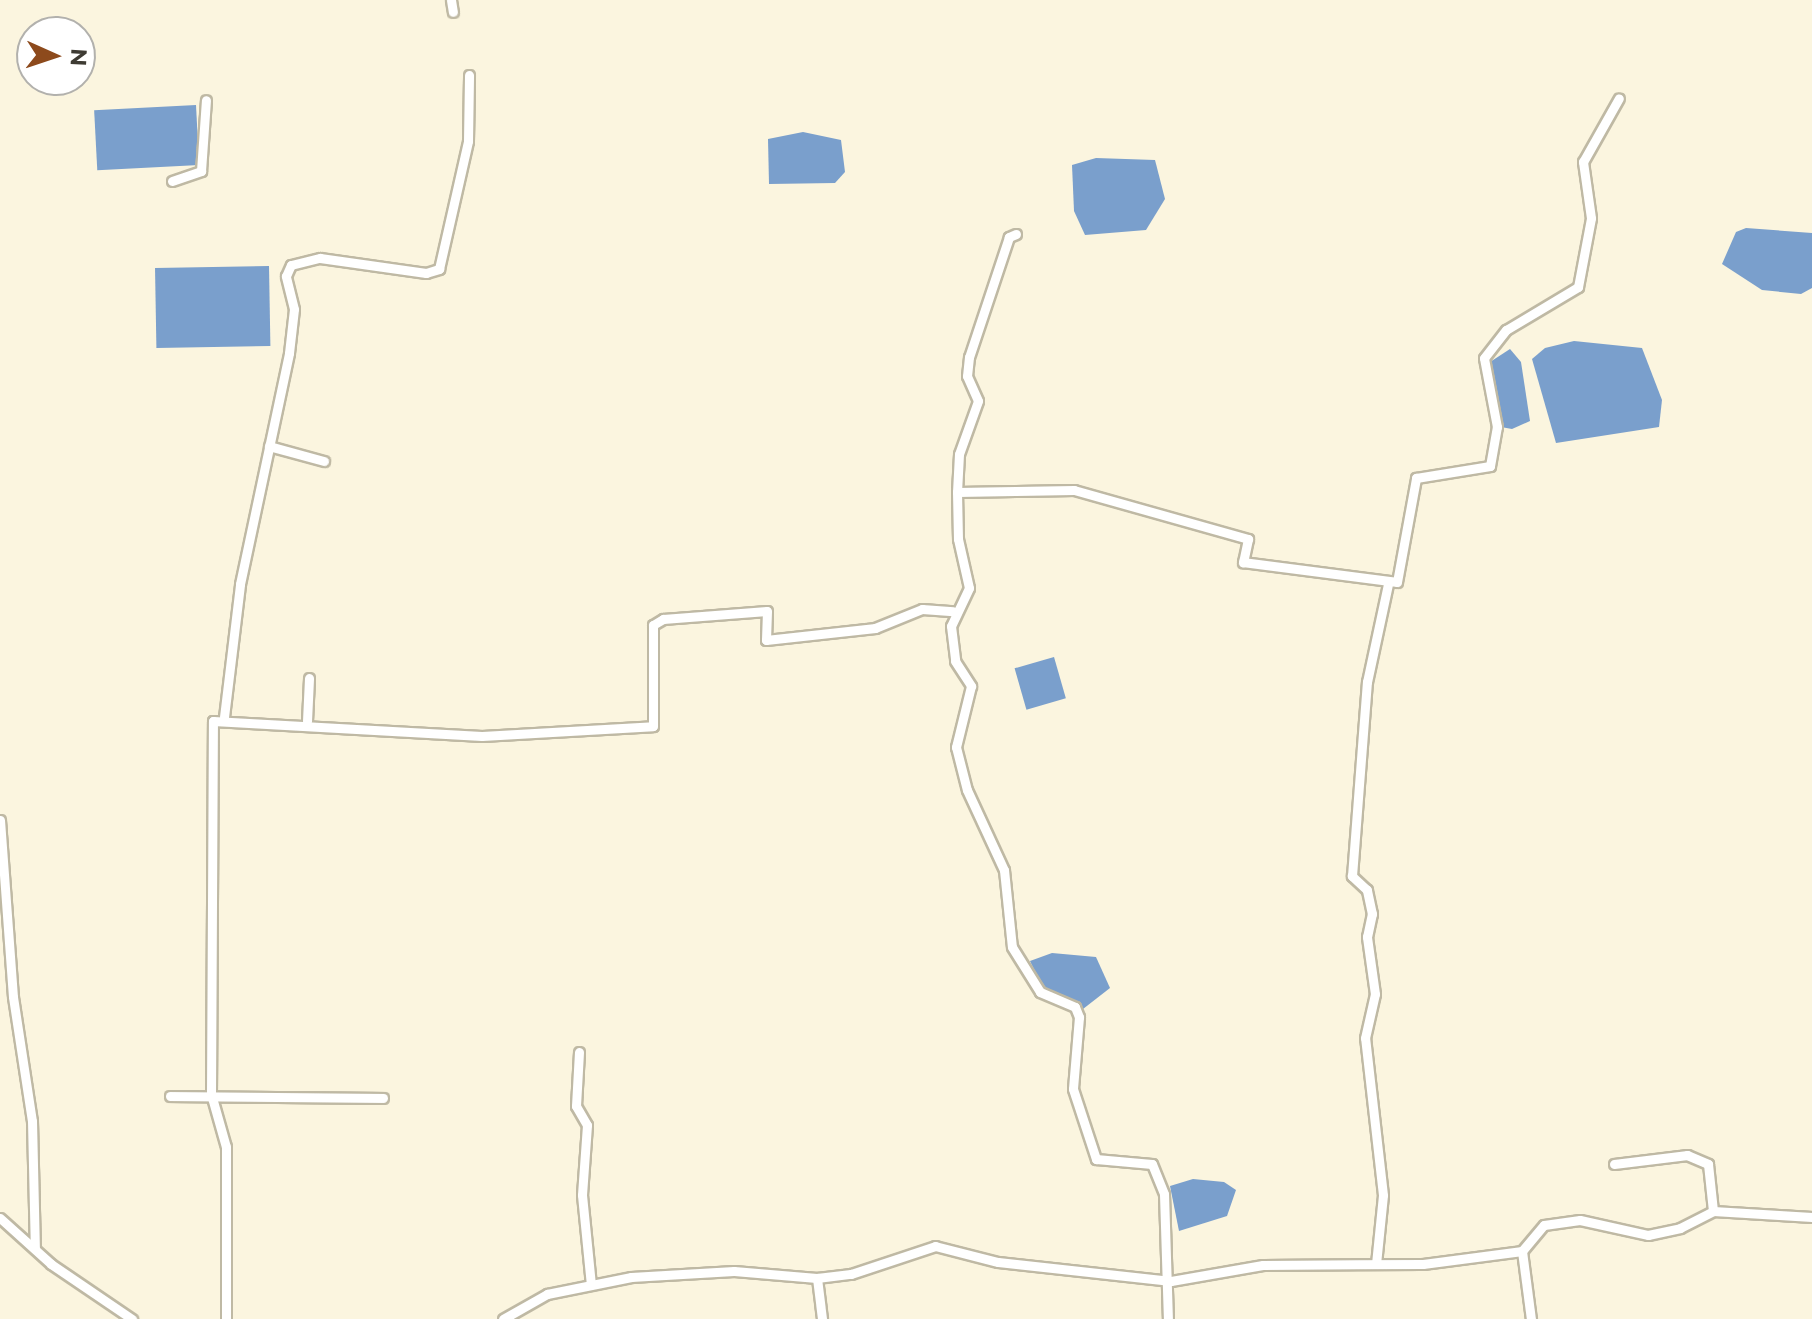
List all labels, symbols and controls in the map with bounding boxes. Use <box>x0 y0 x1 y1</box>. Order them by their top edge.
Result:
north arrow <box>16 16 96 96</box>
text: N <box>65 48 92 67</box>

